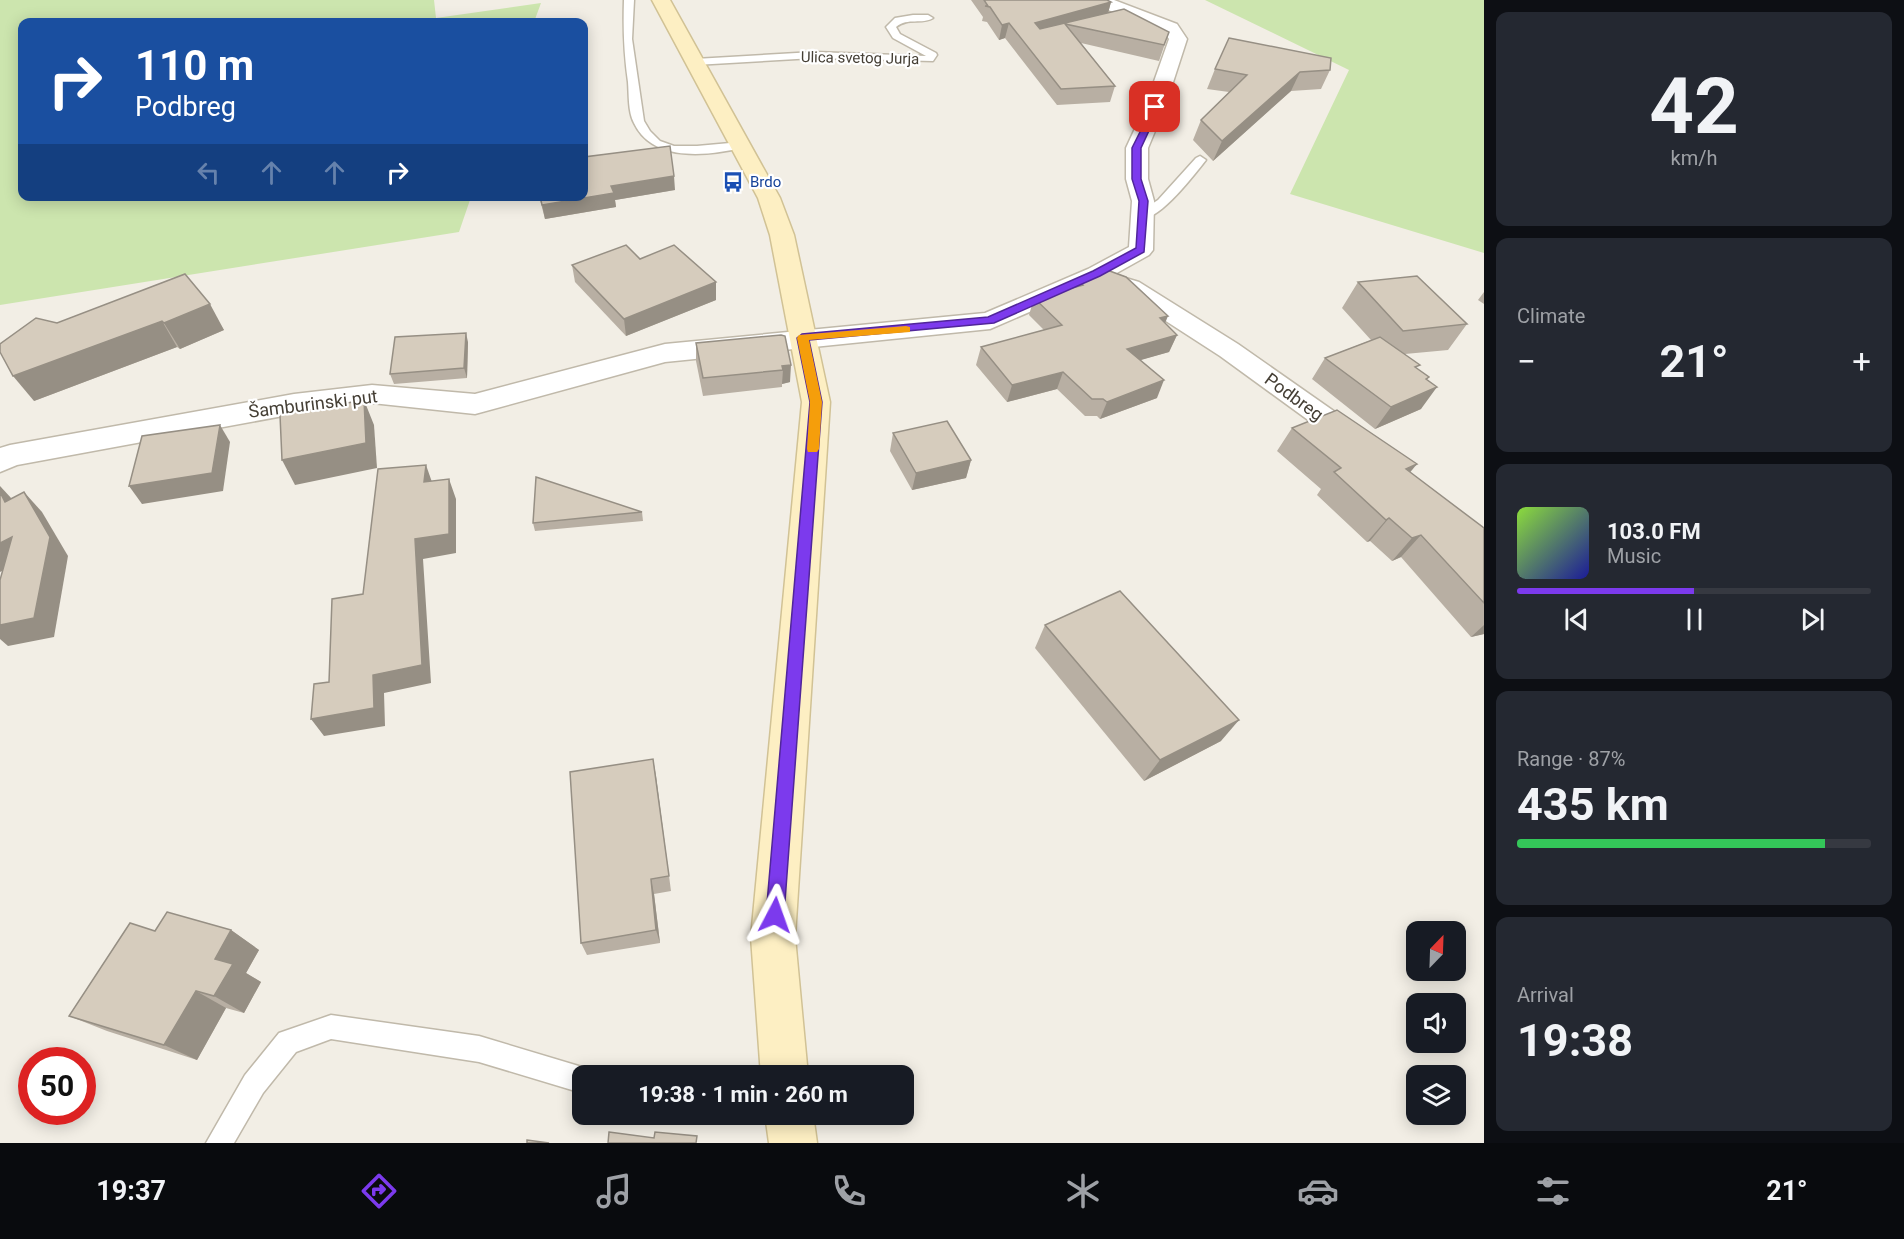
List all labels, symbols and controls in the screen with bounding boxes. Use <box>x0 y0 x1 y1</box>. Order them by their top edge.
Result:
text: 110 m <box>135 41 254 90</box>
icon: right <box>36 42 114 120</box>
street label: Ulica svetog Jurja <box>801 48 919 68</box>
text: 42 <box>1649 61 1739 152</box>
pin <box>1129 81 1180 132</box>
icon: arrive <box>1138 90 1171 123</box>
text: Podbreg <box>135 91 236 123</box>
text: km/h <box>1671 146 1717 170</box>
icon: left <box>192 156 225 189</box>
icon: ahead <box>255 156 288 189</box>
icon: ahead <box>318 156 351 189</box>
icon: right <box>381 156 414 189</box>
bus stop icon: Brdo <box>721 170 745 194</box>
place label: Brdo <box>750 173 781 191</box>
text: Climate <box>1517 304 1585 328</box>
text: 21° <box>1659 335 1729 388</box>
text: − <box>1517 342 1536 381</box>
text: + <box>1852 342 1871 381</box>
street label: Podbreg <box>1261 368 1328 425</box>
street label: Šamburinski put <box>247 385 379 422</box>
text: 103.0 FM <box>1607 519 1701 544</box>
text: Music <box>1607 544 1661 568</box>
icon: previous <box>1560 603 1593 636</box>
icon: pause <box>1678 603 1711 636</box>
icon: next <box>1796 603 1829 636</box>
text: Range · 87% <box>1517 747 1625 771</box>
text: 435 km <box>1517 778 1669 831</box>
position arrow <box>743 883 807 947</box>
north arrow <box>1406 921 1466 981</box>
map controls <box>1406 921 1466 1125</box>
text: Arrival <box>1517 983 1574 1007</box>
button: sound <box>1406 993 1466 1053</box>
text: 19:38 <box>1517 1014 1633 1067</box>
speed limit sign: 50 <box>18 1047 96 1125</box>
button: layers <box>1406 1065 1466 1125</box>
text: 19:38 · 1 min · 260 m <box>638 1082 848 1107</box>
icon: directions <box>358 1170 400 1212</box>
icon: music <box>593 1170 635 1212</box>
icon: phone <box>828 1170 870 1212</box>
icon: climate <box>1062 1170 1104 1212</box>
icon: car <box>1297 1170 1339 1212</box>
icon: filters <box>1532 1170 1574 1212</box>
text: 19:37 <box>96 1175 166 1207</box>
text: 21° <box>1766 1175 1808 1207</box>

